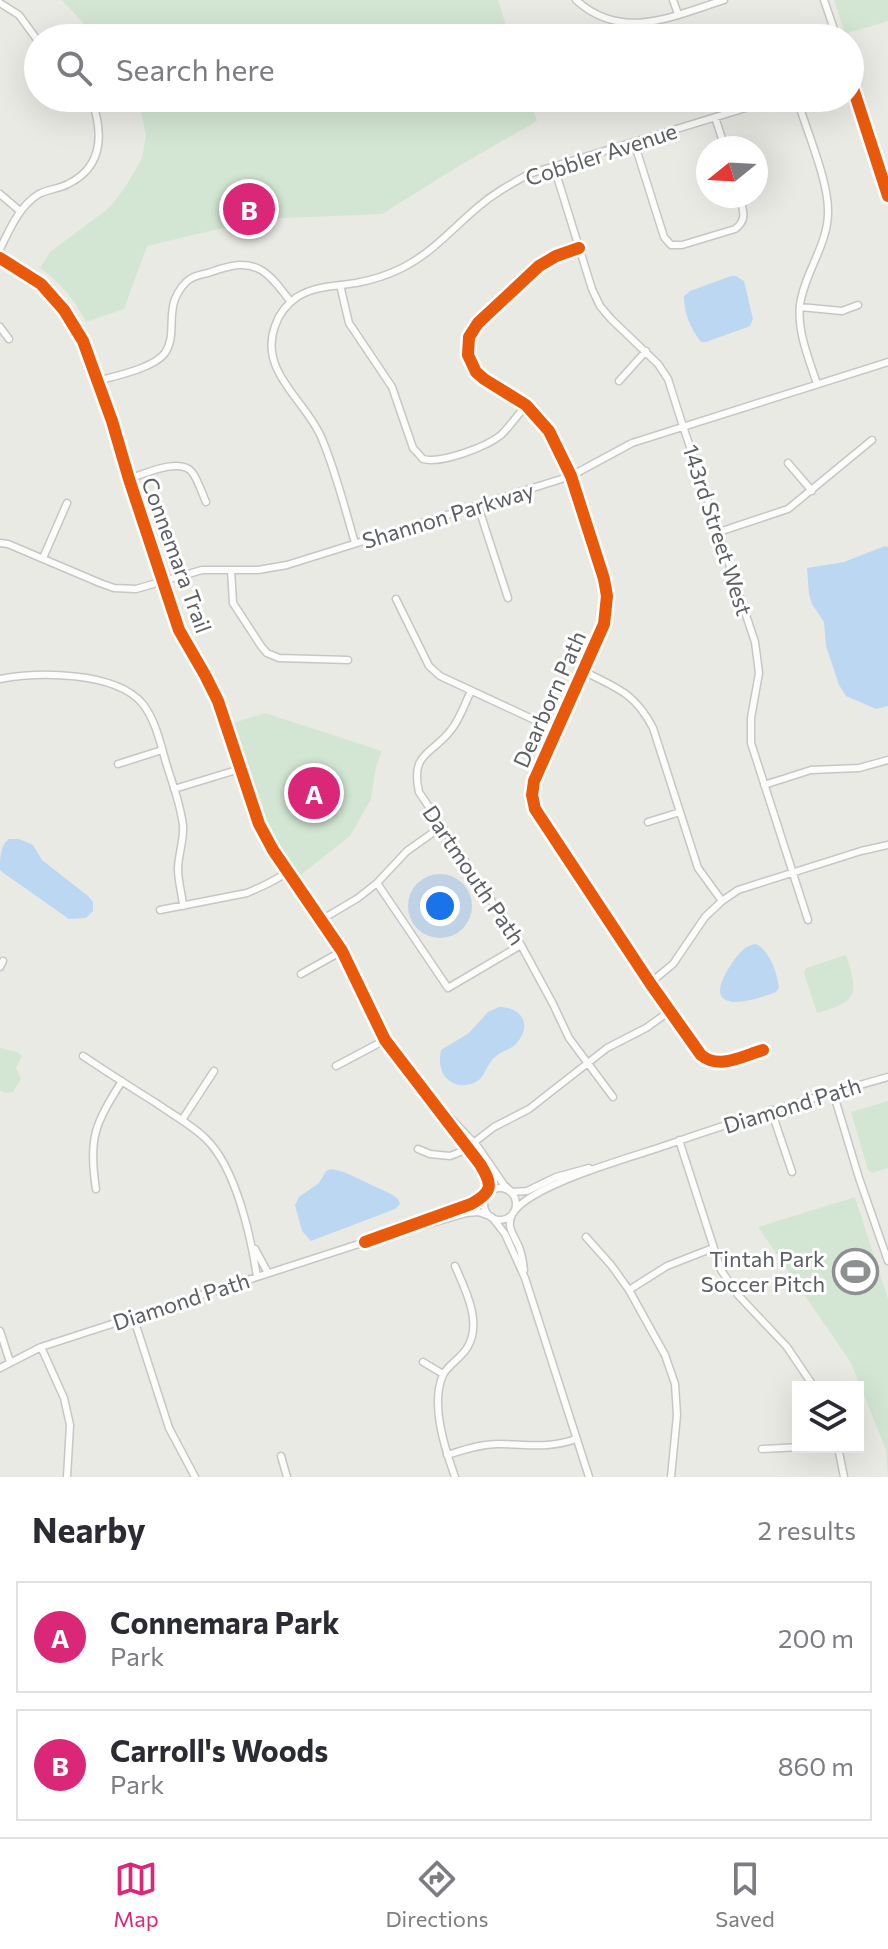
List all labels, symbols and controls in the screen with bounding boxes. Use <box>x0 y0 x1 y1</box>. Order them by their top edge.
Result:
search box <box>24 24 864 112</box>
icon: search <box>52 46 96 90</box>
text: Search here <box>116 50 275 87</box>
street label: Cobbler Avenue <box>522 117 680 191</box>
north arrow <box>696 136 768 208</box>
pin: B <box>223 179 275 239</box>
street label: 143rd Street West <box>678 441 758 619</box>
street label: Connemara Trail <box>136 474 218 636</box>
street label: Shannon Parkway <box>359 476 537 554</box>
street label: Dearborn Path <box>507 626 591 772</box>
pin: A <box>288 763 340 823</box>
street label: Dartmouth Path <box>417 800 531 950</box>
your location <box>420 886 460 926</box>
street label: Diamond Path <box>720 1071 864 1139</box>
place label: Tintah Park Soccer Pitch <box>701 1245 825 1297</box>
sports icon: Tintah Park Soccer Pitch <box>832 1247 880 1295</box>
street label: Diamond Path <box>109 1266 253 1336</box>
map controls <box>792 1381 864 1453</box>
button: layers <box>792 1381 864 1453</box>
text: Nearby <box>32 1508 146 1550</box>
text: 2 results <box>758 1514 856 1545</box>
text: Connemara Park <box>110 1603 339 1640</box>
text: A <box>51 1622 69 1653</box>
text: 200 m <box>778 1622 854 1653</box>
text: Park <box>110 1640 164 1671</box>
text: Carroll's Woods <box>110 1731 328 1768</box>
text: B <box>51 1750 69 1781</box>
text: 860 m <box>778 1750 854 1781</box>
text: Park <box>110 1768 164 1799</box>
tab: Map <box>113 1857 159 1932</box>
tab: Directions <box>385 1857 489 1932</box>
tab: Saved <box>715 1857 775 1932</box>

